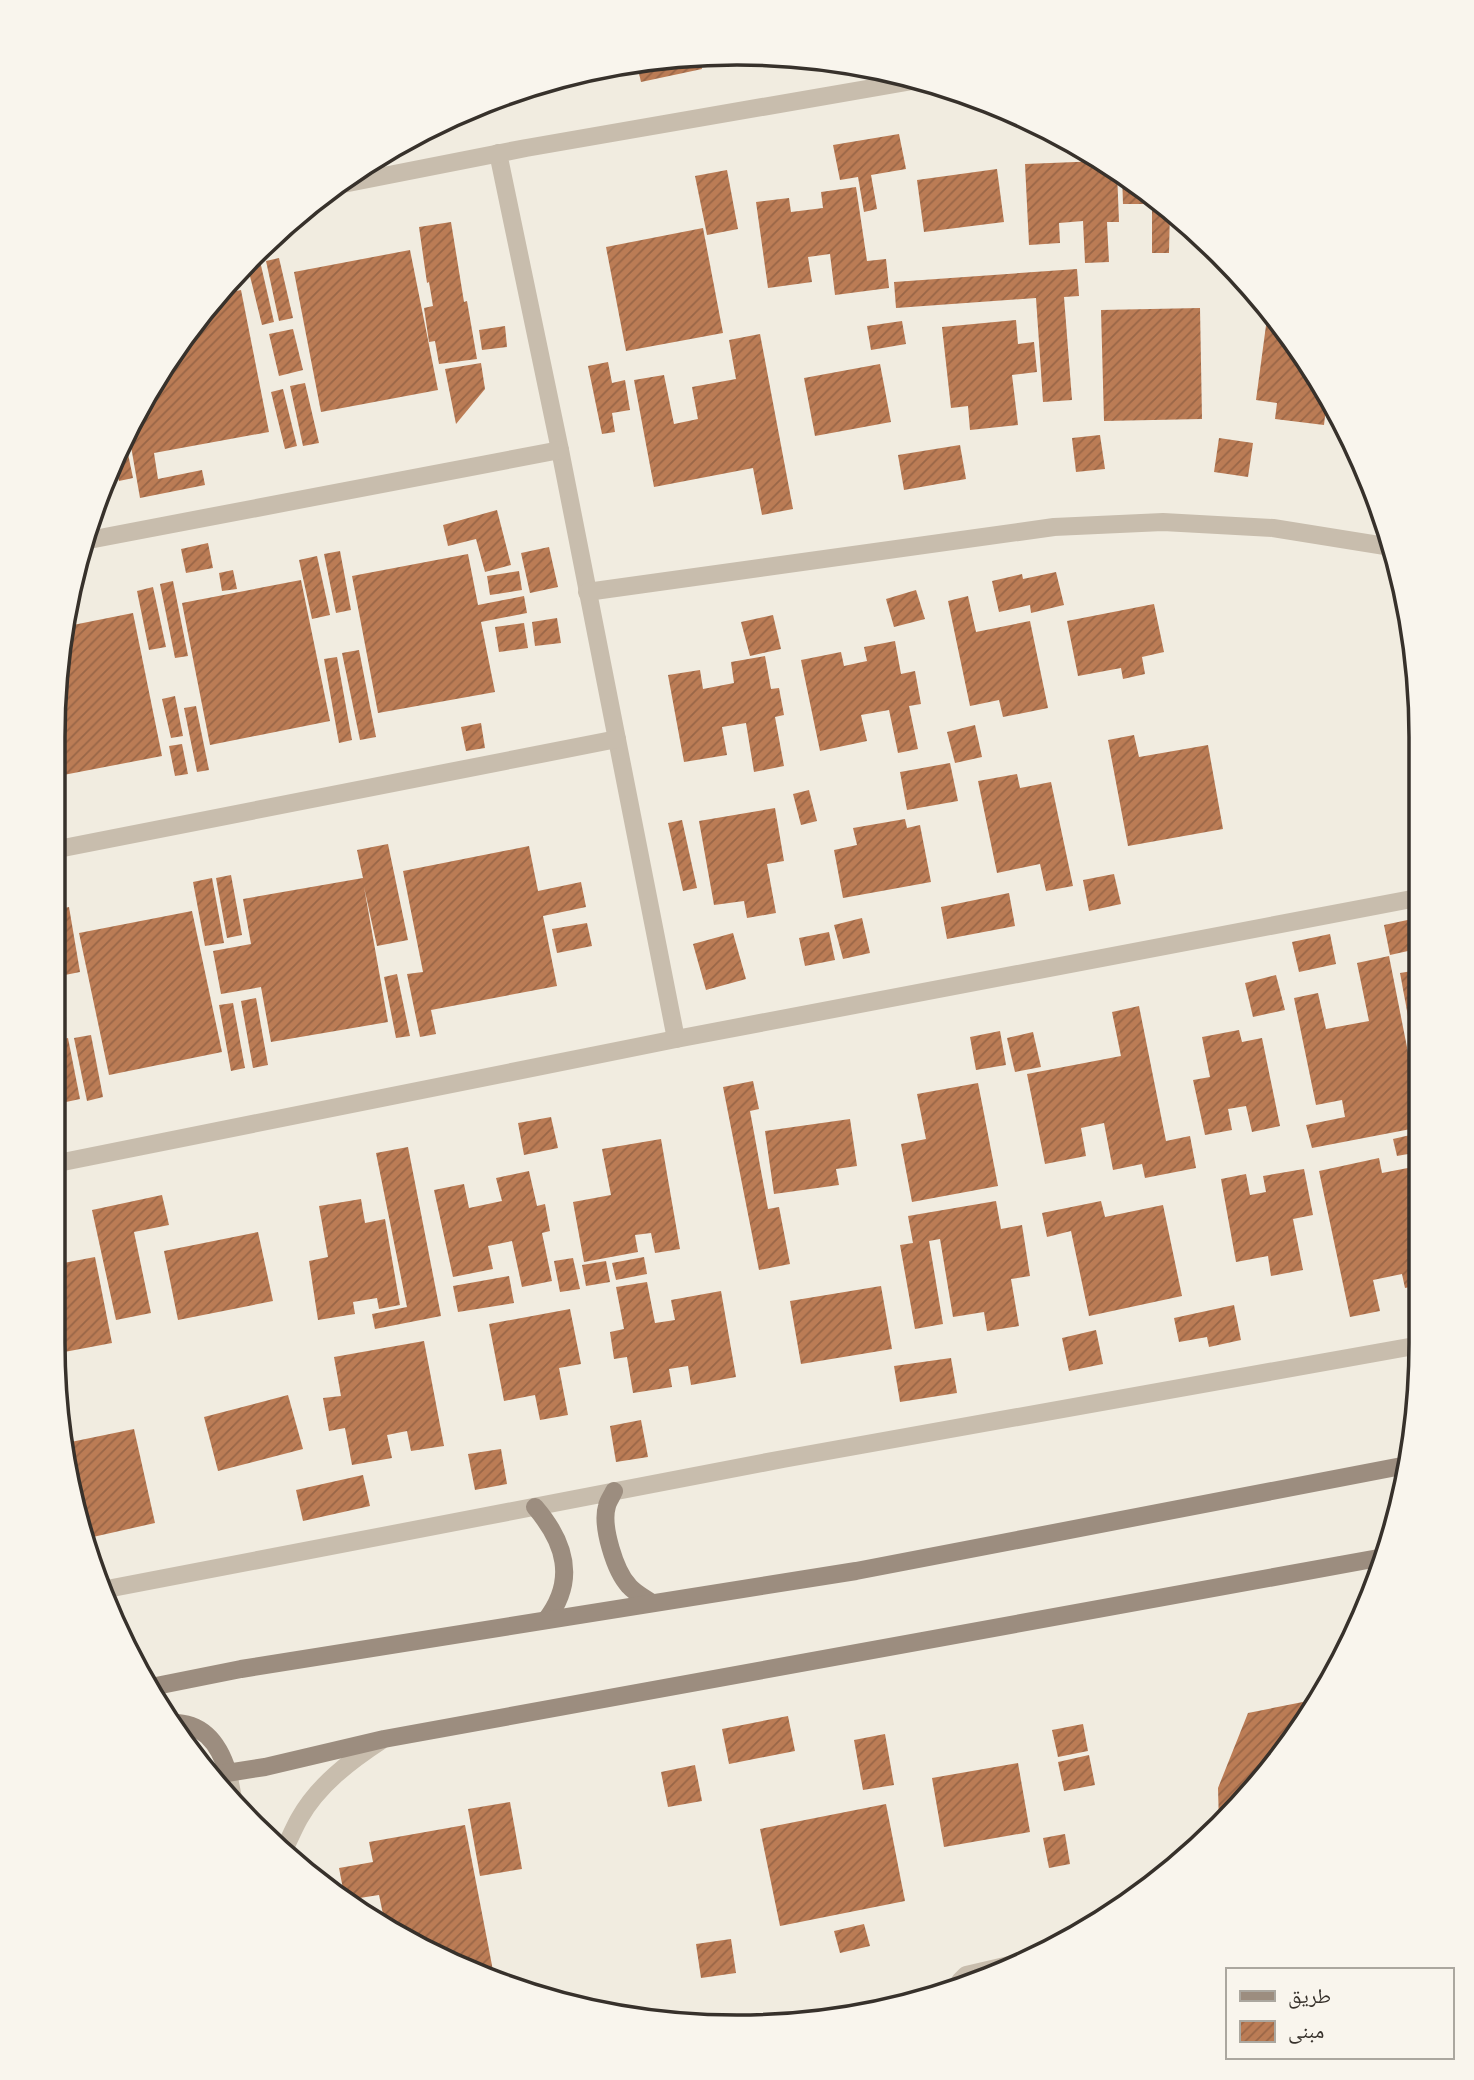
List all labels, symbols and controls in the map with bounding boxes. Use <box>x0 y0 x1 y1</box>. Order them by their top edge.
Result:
legend <box>1226 1968 1453 2059</box>
text: طريق <box>1288 1983 1331 2009</box>
text: مبنى <box>1288 2018 1324 2044</box>

